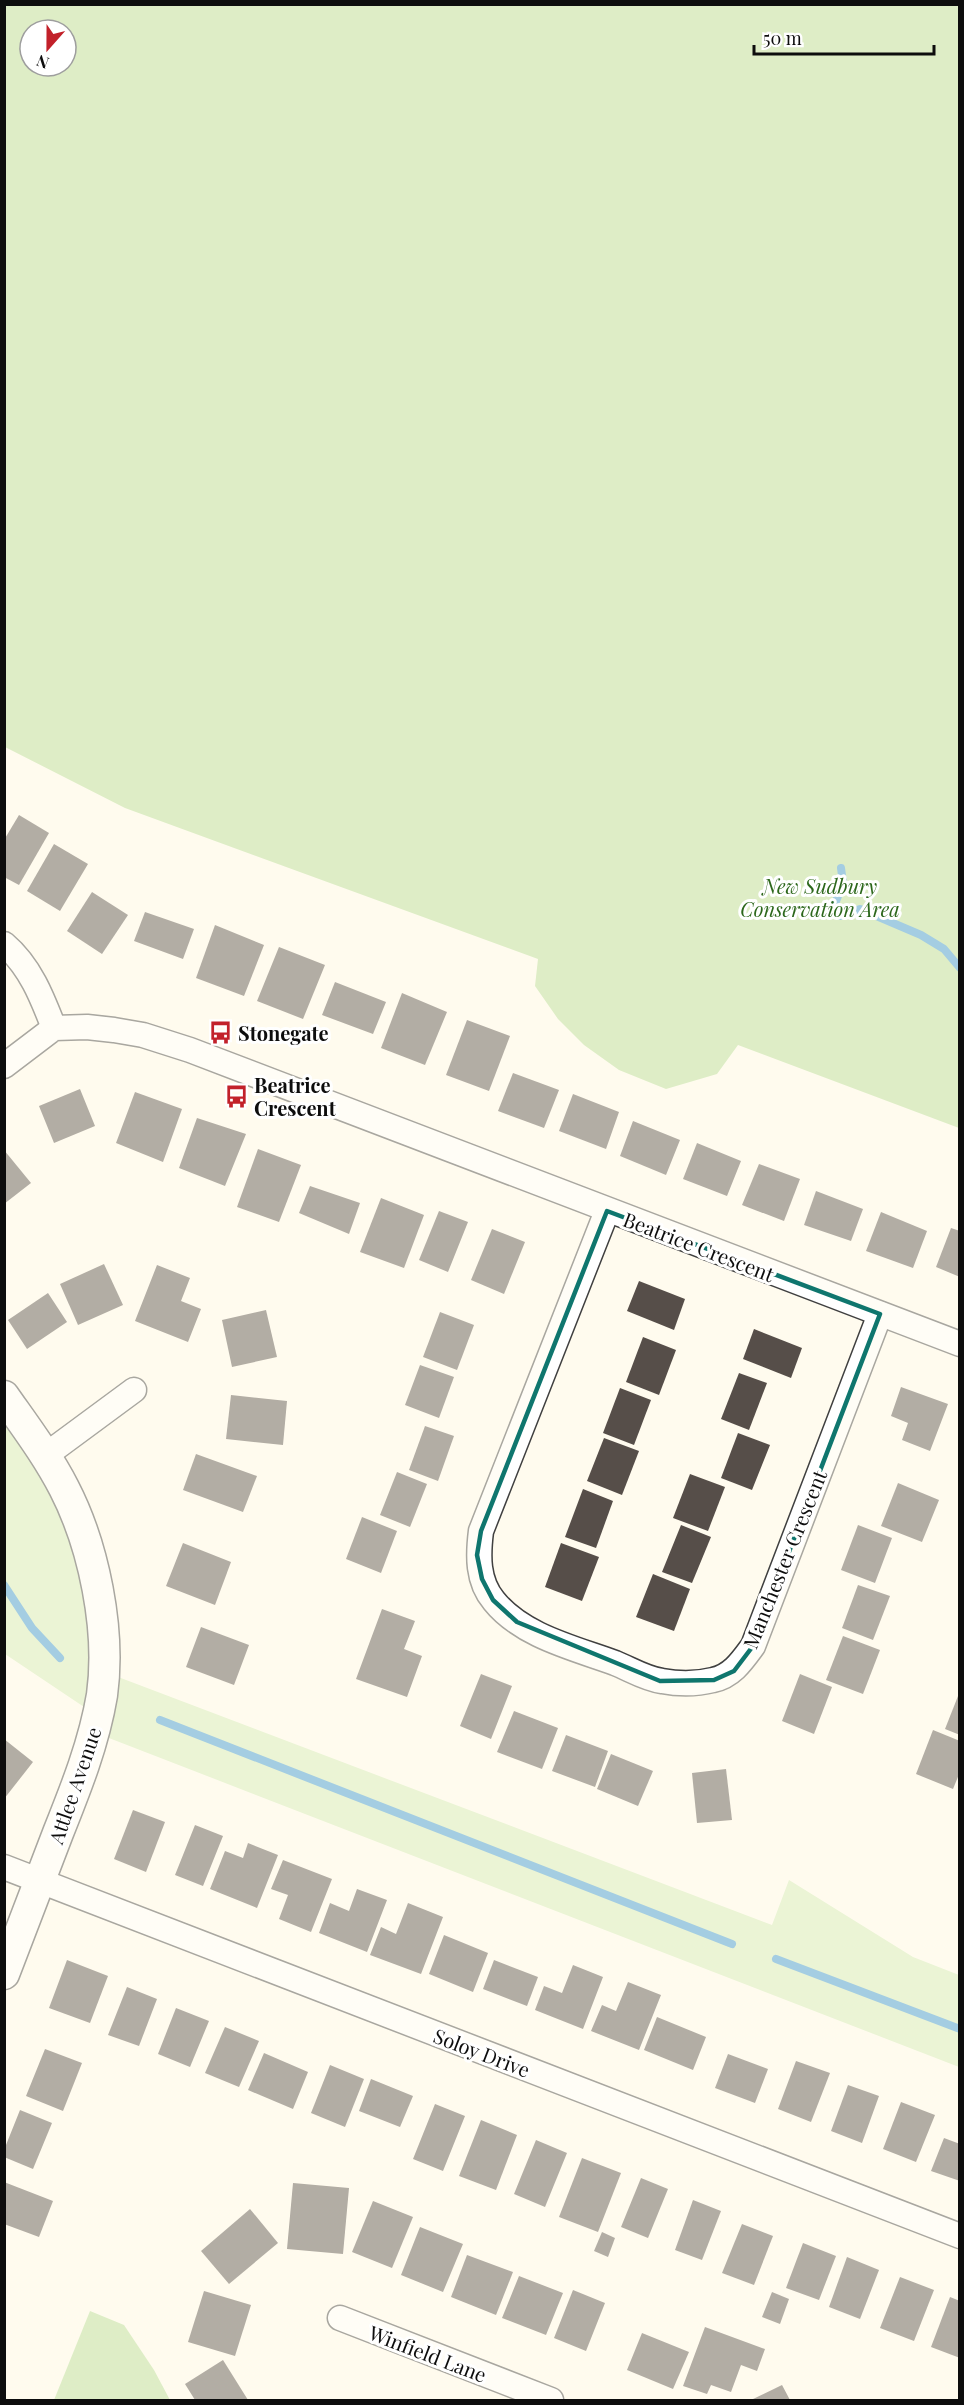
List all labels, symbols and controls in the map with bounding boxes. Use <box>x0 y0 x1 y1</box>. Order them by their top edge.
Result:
north arrow <box>18 18 78 78</box>
scale bar <box>754 18 934 56</box>
text: 50 m <box>763 26 802 50</box>
text: N <box>33 50 52 74</box>
park label: New Sudbury Conservation Area <box>740 872 900 922</box>
bus stop icon: Stonegate <box>207 1019 233 1045</box>
place label: Stonegate <box>238 1019 329 1046</box>
place label: Beatrice Crescent <box>254 1071 337 1121</box>
bus stop icon: Beatrice Crescent <box>223 1083 249 1109</box>
street label: Beatrice Crescent <box>620 1205 779 1287</box>
street label: Manchester Crescent <box>736 1465 833 1652</box>
street label: Attlee Avenue <box>41 1723 107 1848</box>
street label: Soloy Drive <box>430 2021 534 2083</box>
street label: Winfield Lane <box>364 2318 491 2388</box>

